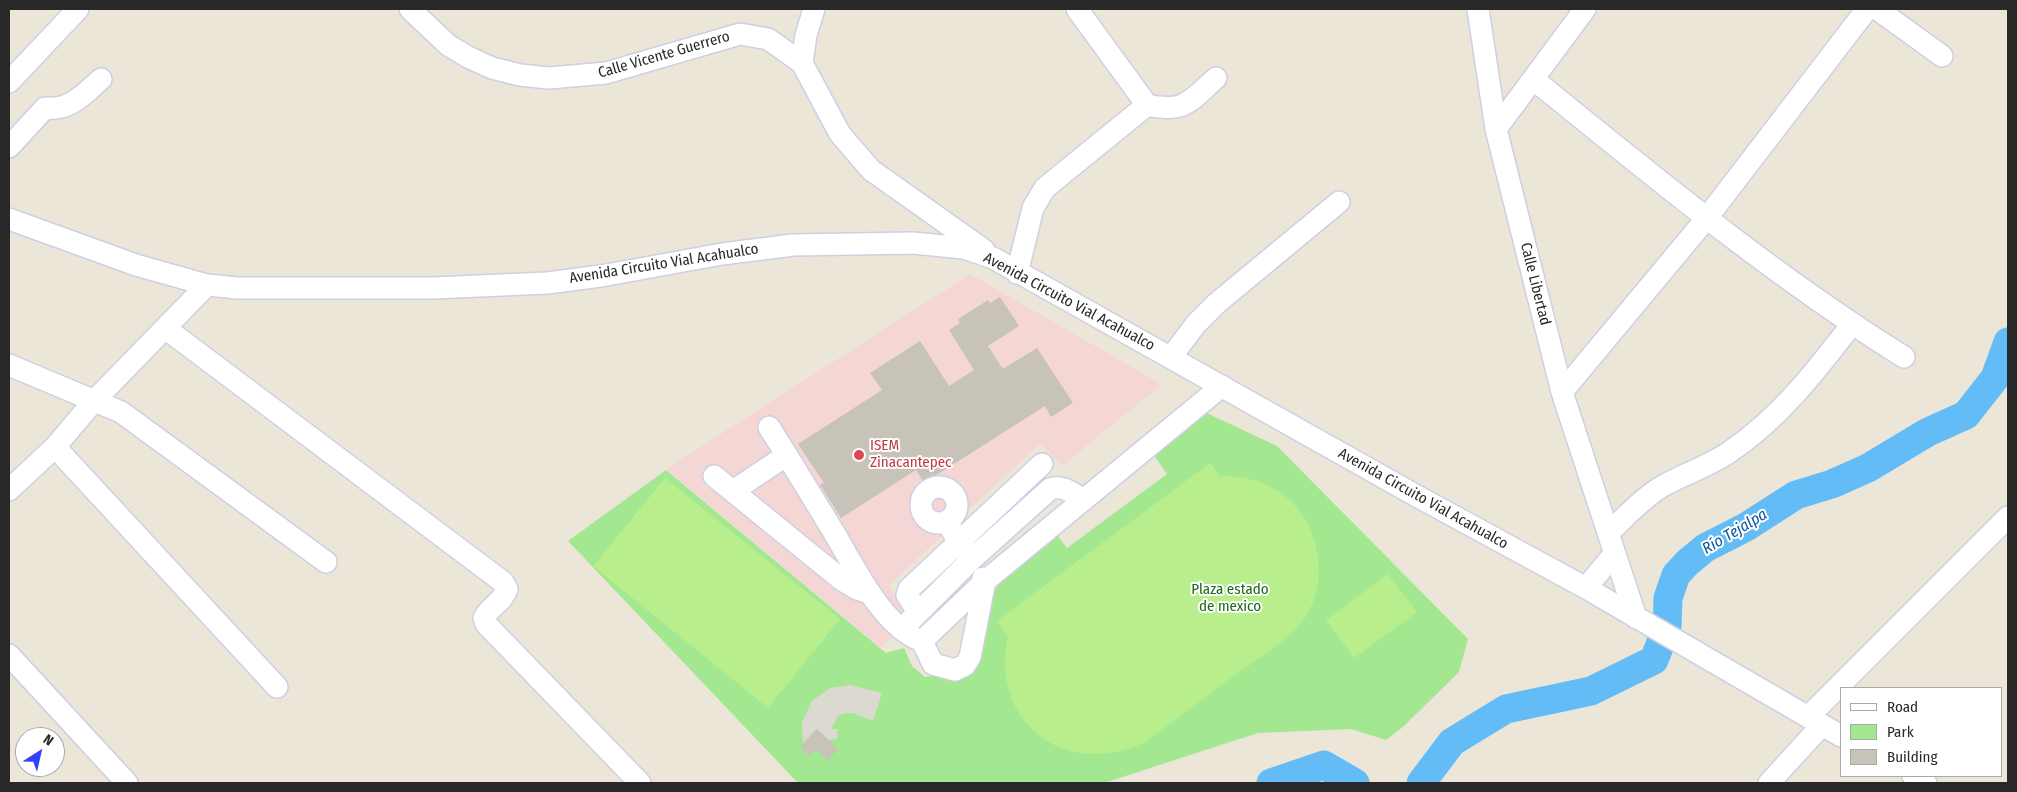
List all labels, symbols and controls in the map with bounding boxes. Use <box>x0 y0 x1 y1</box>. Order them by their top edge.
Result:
street label: Calle Vicente Guerrero <box>596 28 732 82</box>
street label: Avenida Circuito Vial Acahualco <box>568 240 760 288</box>
street label: Calle Libertad <box>1516 241 1554 327</box>
street label: Avenida Circuito Vial Acahualco <box>980 249 1158 355</box>
place label: ISEM Zinacantepec <box>870 437 952 472</box>
street label: Avenida Circuito Vial Acahualco <box>1335 445 1511 553</box>
marker: ISEM Zinacantepec <box>852 448 866 462</box>
water label: Río Tejalpa <box>1699 505 1771 559</box>
park label: Plaza estado de mexico <box>1191 581 1269 616</box>
legend <box>1840 687 2002 777</box>
text: Road <box>1887 698 1918 716</box>
text: Park <box>1887 723 1914 741</box>
north arrow <box>15 727 65 777</box>
text: N <box>40 731 57 749</box>
text: Building <box>1887 748 1938 766</box>

